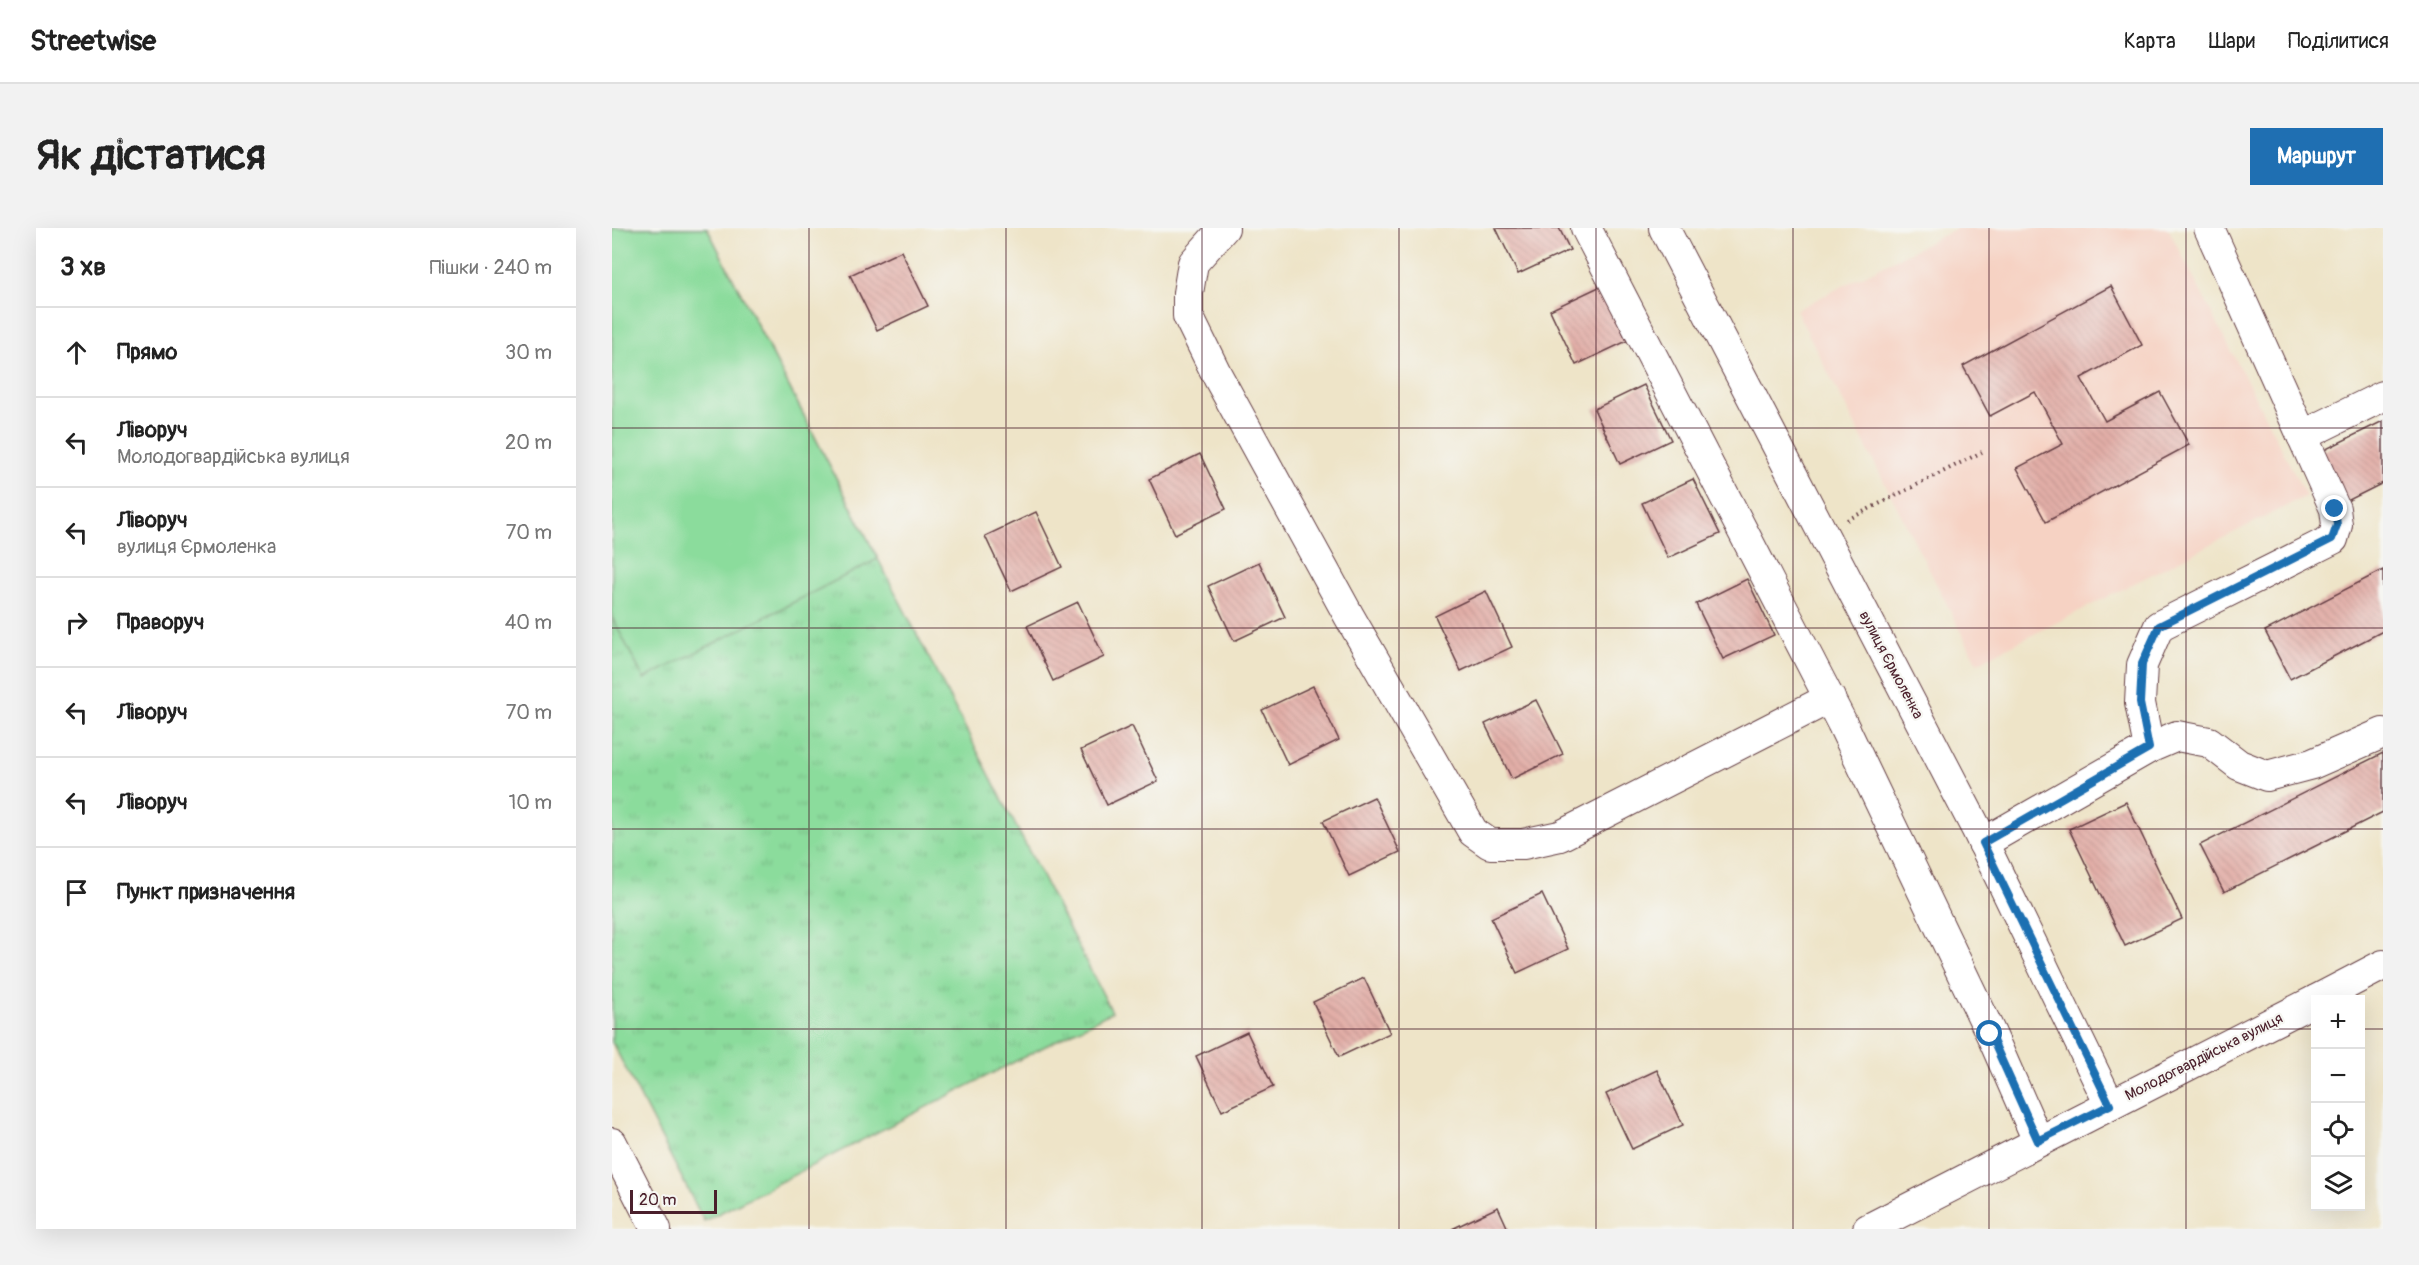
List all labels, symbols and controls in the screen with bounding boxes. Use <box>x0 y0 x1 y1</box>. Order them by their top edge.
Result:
text: Streetwise <box>30 24 156 59</box>
text: Карта <box>2124 28 2176 55</box>
text: Шари <box>2209 28 2255 55</box>
text: Поділитися <box>2288 28 2389 55</box>
button: Маршрут <box>2250 128 2383 185</box>
text: Як дістатися <box>36 130 266 182</box>
text: 3 хв <box>60 251 106 283</box>
text: Пішки · 240 m <box>429 255 552 280</box>
icon: ahead <box>60 336 93 369</box>
text: Прямо <box>117 338 177 366</box>
text: 30 m <box>505 340 552 365</box>
text: Ліворуч <box>117 416 188 444</box>
icon: left <box>60 426 93 459</box>
text: 20 m <box>505 430 552 455</box>
text: Молодогвардійська вулиця <box>117 444 350 469</box>
route end <box>2321 495 2347 521</box>
text: Ліворуч <box>117 506 188 534</box>
icon: left <box>60 516 93 549</box>
text: 70 m <box>506 520 552 545</box>
text: вулиця Єрмоленка <box>117 534 276 559</box>
icon: right <box>60 606 93 639</box>
text: Праворуч <box>117 608 204 636</box>
street label: вулиця Єрмоленка <box>1855 608 1927 722</box>
text: 40 m <box>505 610 552 635</box>
icon: left <box>60 696 93 729</box>
text: Ліворуч <box>117 698 188 726</box>
text: 70 m <box>506 700 552 725</box>
icon: left <box>60 786 93 819</box>
text: Ліворуч <box>117 788 188 816</box>
text: 10 m <box>508 790 552 815</box>
icon: arrive <box>60 876 93 909</box>
text: Пункт призначення <box>117 878 295 906</box>
map controls <box>2311 995 2365 1211</box>
button: + <box>2311 995 2365 1049</box>
street label: Молодогвардійська вулиця <box>2122 1009 2286 1105</box>
route start <box>1976 1020 2002 1046</box>
button: − <box>2311 1049 2365 1103</box>
button: locate <box>2311 1103 2365 1157</box>
button: layers <box>2311 1157 2365 1211</box>
scale bar <box>630 1187 717 1214</box>
text: 20 m <box>639 1190 677 1210</box>

